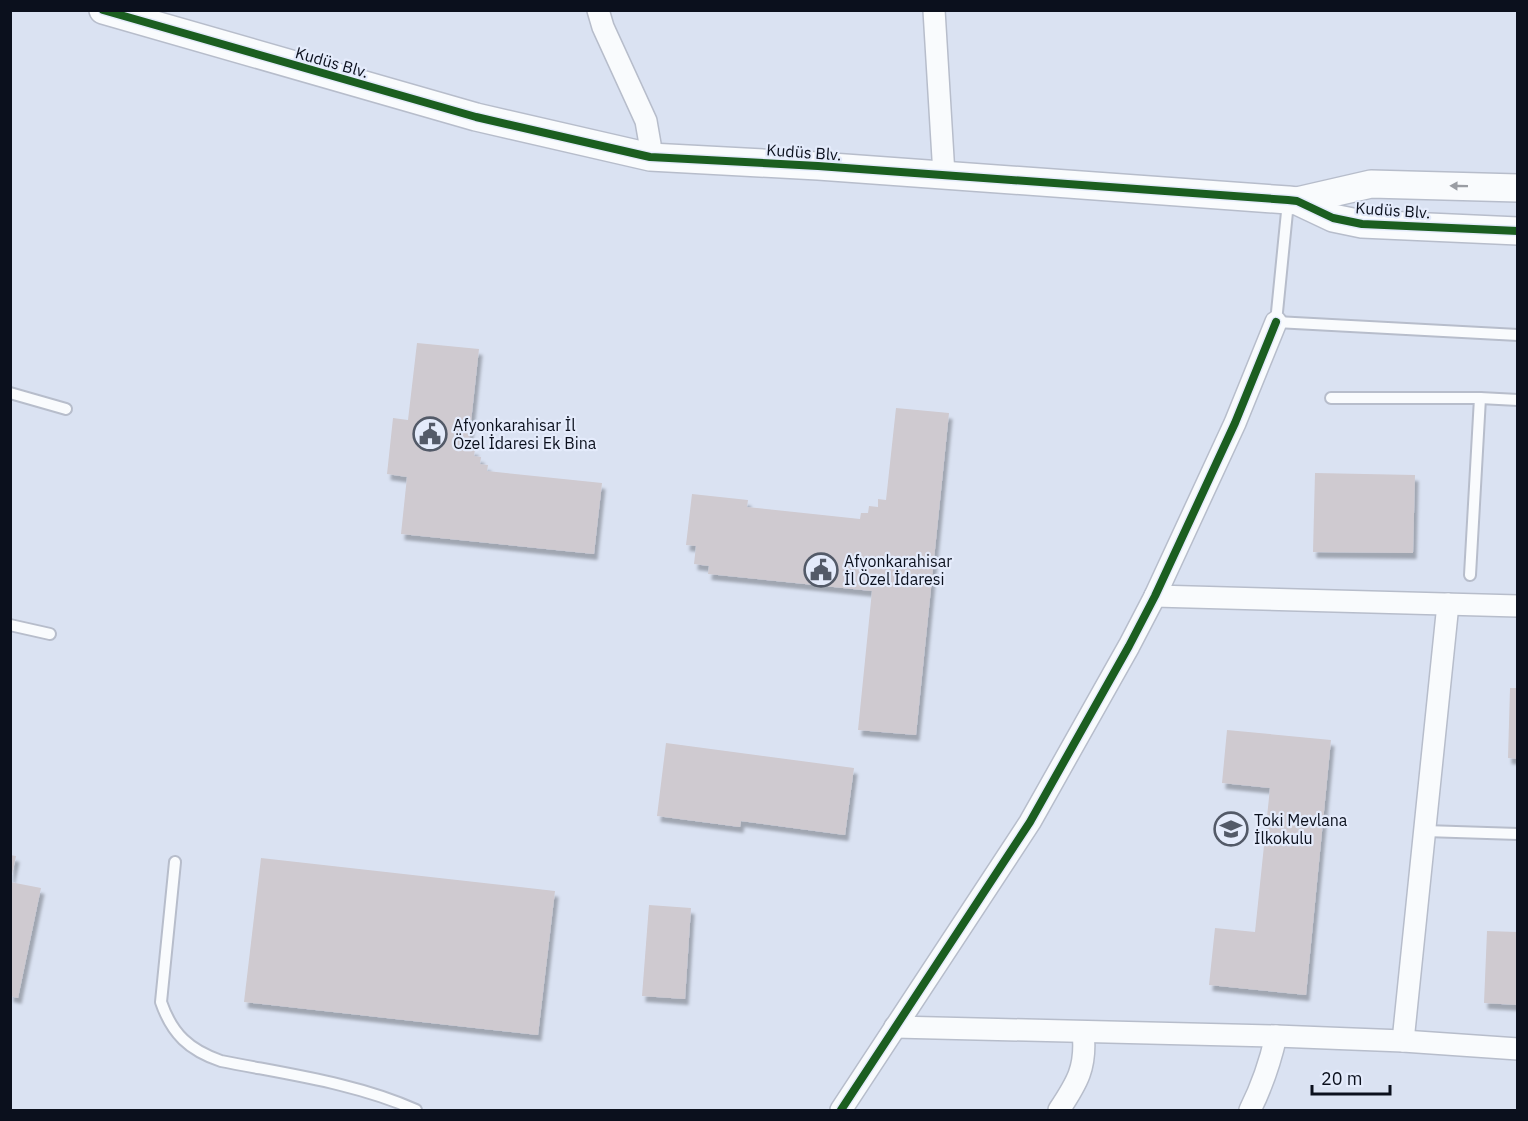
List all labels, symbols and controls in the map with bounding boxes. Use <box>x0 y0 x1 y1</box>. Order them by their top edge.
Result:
street label: Kudüs Blv. <box>293 42 371 82</box>
street label: Kudüs Blv. <box>766 139 842 165</box>
one-way arrow <box>1450 182 1469 191</box>
street label: Kudüs Blv. <box>1355 197 1431 223</box>
place label: Afyonkarahisar İl Özel İdaresi Ek Bina <box>453 415 597 453</box>
public building icon: Afyonkarahisar İl Özel İdaresi Ek Bina <box>412 416 448 452</box>
place label: Afyonkarahisar İl Özel İdaresi <box>844 551 952 589</box>
public building icon: Afyonkarahisar İl Özel İdaresi <box>803 552 839 588</box>
place label: Toki Mevlana İlkokulu <box>1254 810 1348 848</box>
school or university icon: Toki Mevlana İlkokulu <box>1213 811 1249 847</box>
scale bar <box>1312 1058 1390 1096</box>
text: 20 m <box>1321 1067 1363 1090</box>

